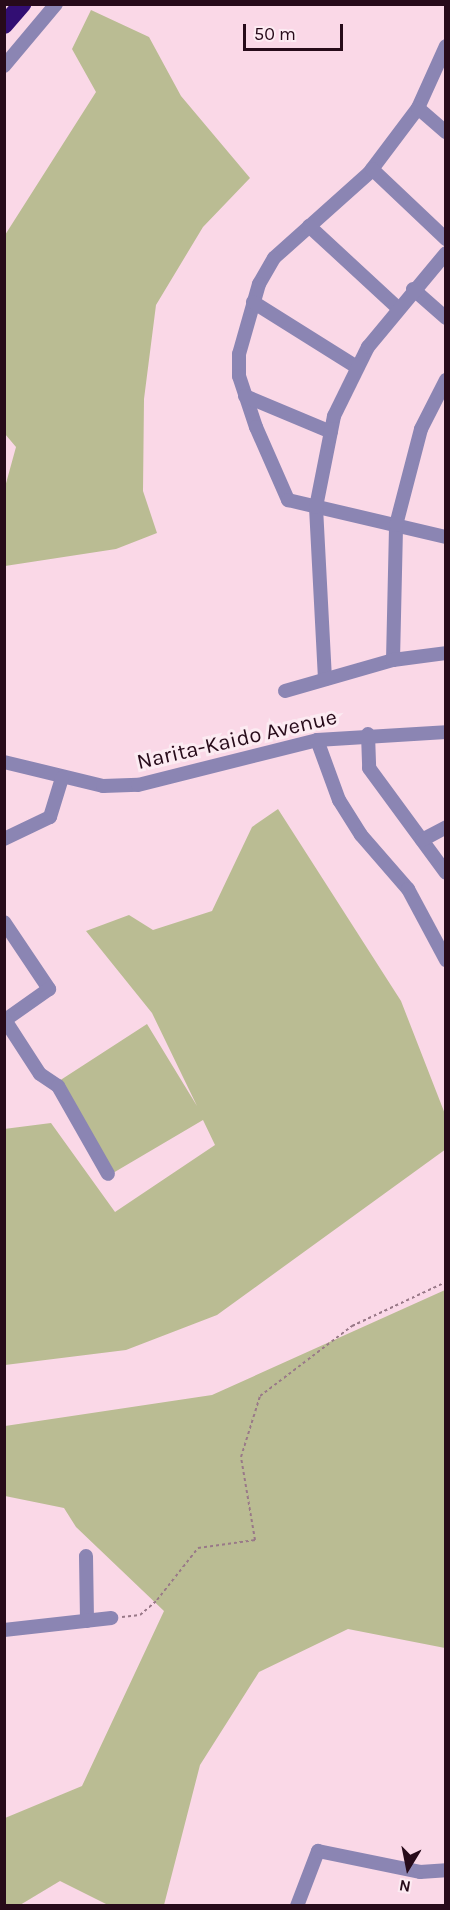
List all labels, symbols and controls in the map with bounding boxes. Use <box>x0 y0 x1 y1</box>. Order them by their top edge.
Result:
scale bar <box>246 12 346 50</box>
text: 50 m <box>254 23 296 45</box>
street label: Narita-Kaido Avenue <box>134 704 340 776</box>
north arrow <box>378 1838 438 1898</box>
text: N <box>397 1876 412 1897</box>

